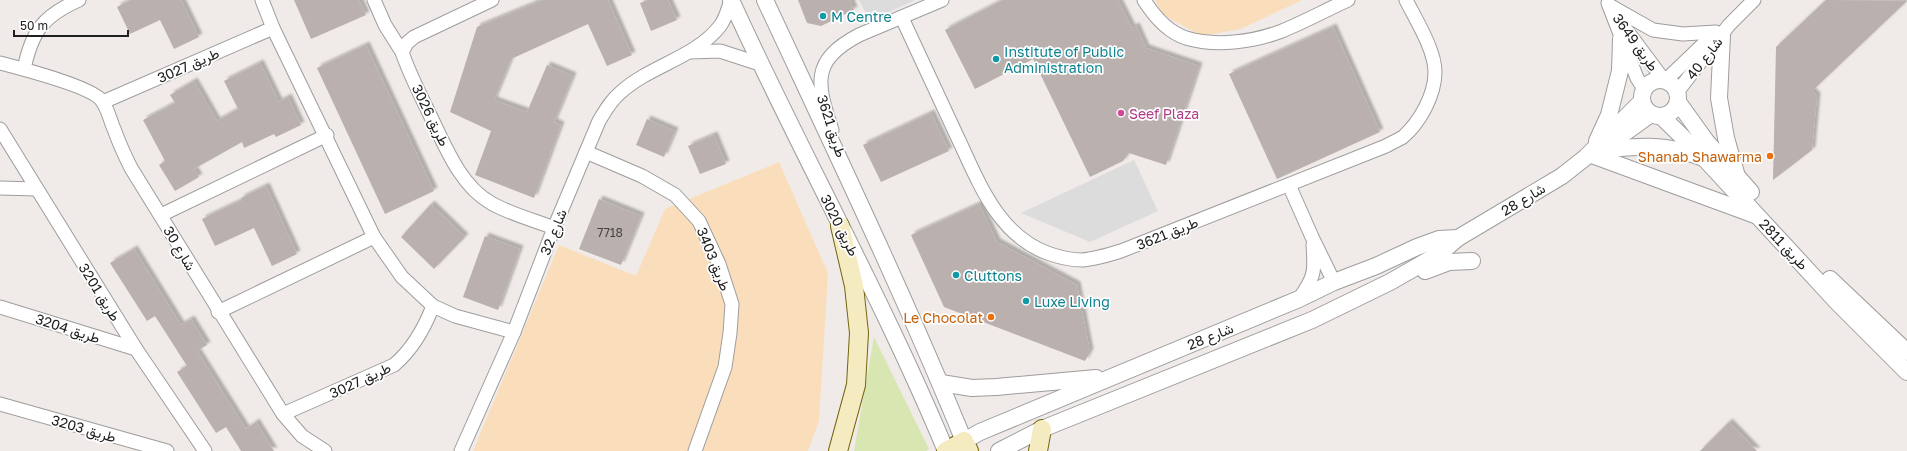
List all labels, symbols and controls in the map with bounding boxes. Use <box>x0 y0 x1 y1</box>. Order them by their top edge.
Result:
place label: M Centre <box>831 8 892 25</box>
street label: طريق 3649 <box>1609 10 1663 75</box>
marker: M Centre <box>818 11 828 21</box>
scale bar <box>14 12 128 38</box>
text: 50 m <box>20 18 48 33</box>
street label: شارع 40 <box>1682 33 1728 84</box>
place label: Institute of Public Administration <box>1004 43 1124 76</box>
street label: طريق 3027 <box>155 44 222 87</box>
marker: Institute of Public Administration <box>991 54 1001 64</box>
street label: طريق 3026 <box>408 81 453 149</box>
street label: طريق 3621 <box>813 93 850 160</box>
place label: Seef Plaza <box>1129 105 1199 122</box>
marker: Seef Plaza <box>1116 108 1126 118</box>
place label: Shanab Shawarma <box>1638 148 1762 165</box>
marker: Shanab Shawarma <box>1765 151 1775 161</box>
street label: شارع 28 <box>1498 179 1550 221</box>
street label: طريق 3020 <box>816 191 863 259</box>
street label: شارع 32 <box>536 207 573 259</box>
street label: طريق 3621 <box>1134 213 1201 254</box>
street label: طريق 2811 <box>1755 215 1812 274</box>
street label: شارع 30 <box>158 223 200 275</box>
house number: 7718 <box>597 225 623 240</box>
street label: طريق 3403 <box>693 225 734 294</box>
street label: طريق 3201 <box>75 260 124 325</box>
place label: Cluttons <box>964 267 1022 284</box>
marker: Cluttons <box>951 270 961 280</box>
place label: Luxe Living <box>1034 293 1110 310</box>
marker: Luxe Living <box>1021 296 1031 306</box>
place label: Le Chocolat <box>903 309 983 326</box>
street label: طريق 3204 <box>33 310 102 347</box>
marker: Le Chocolat <box>986 312 996 322</box>
street label: شارع 28 <box>1184 319 1237 356</box>
street label: طريق 3027 <box>327 358 394 402</box>
street label: طريق 3203 <box>49 411 118 446</box>

